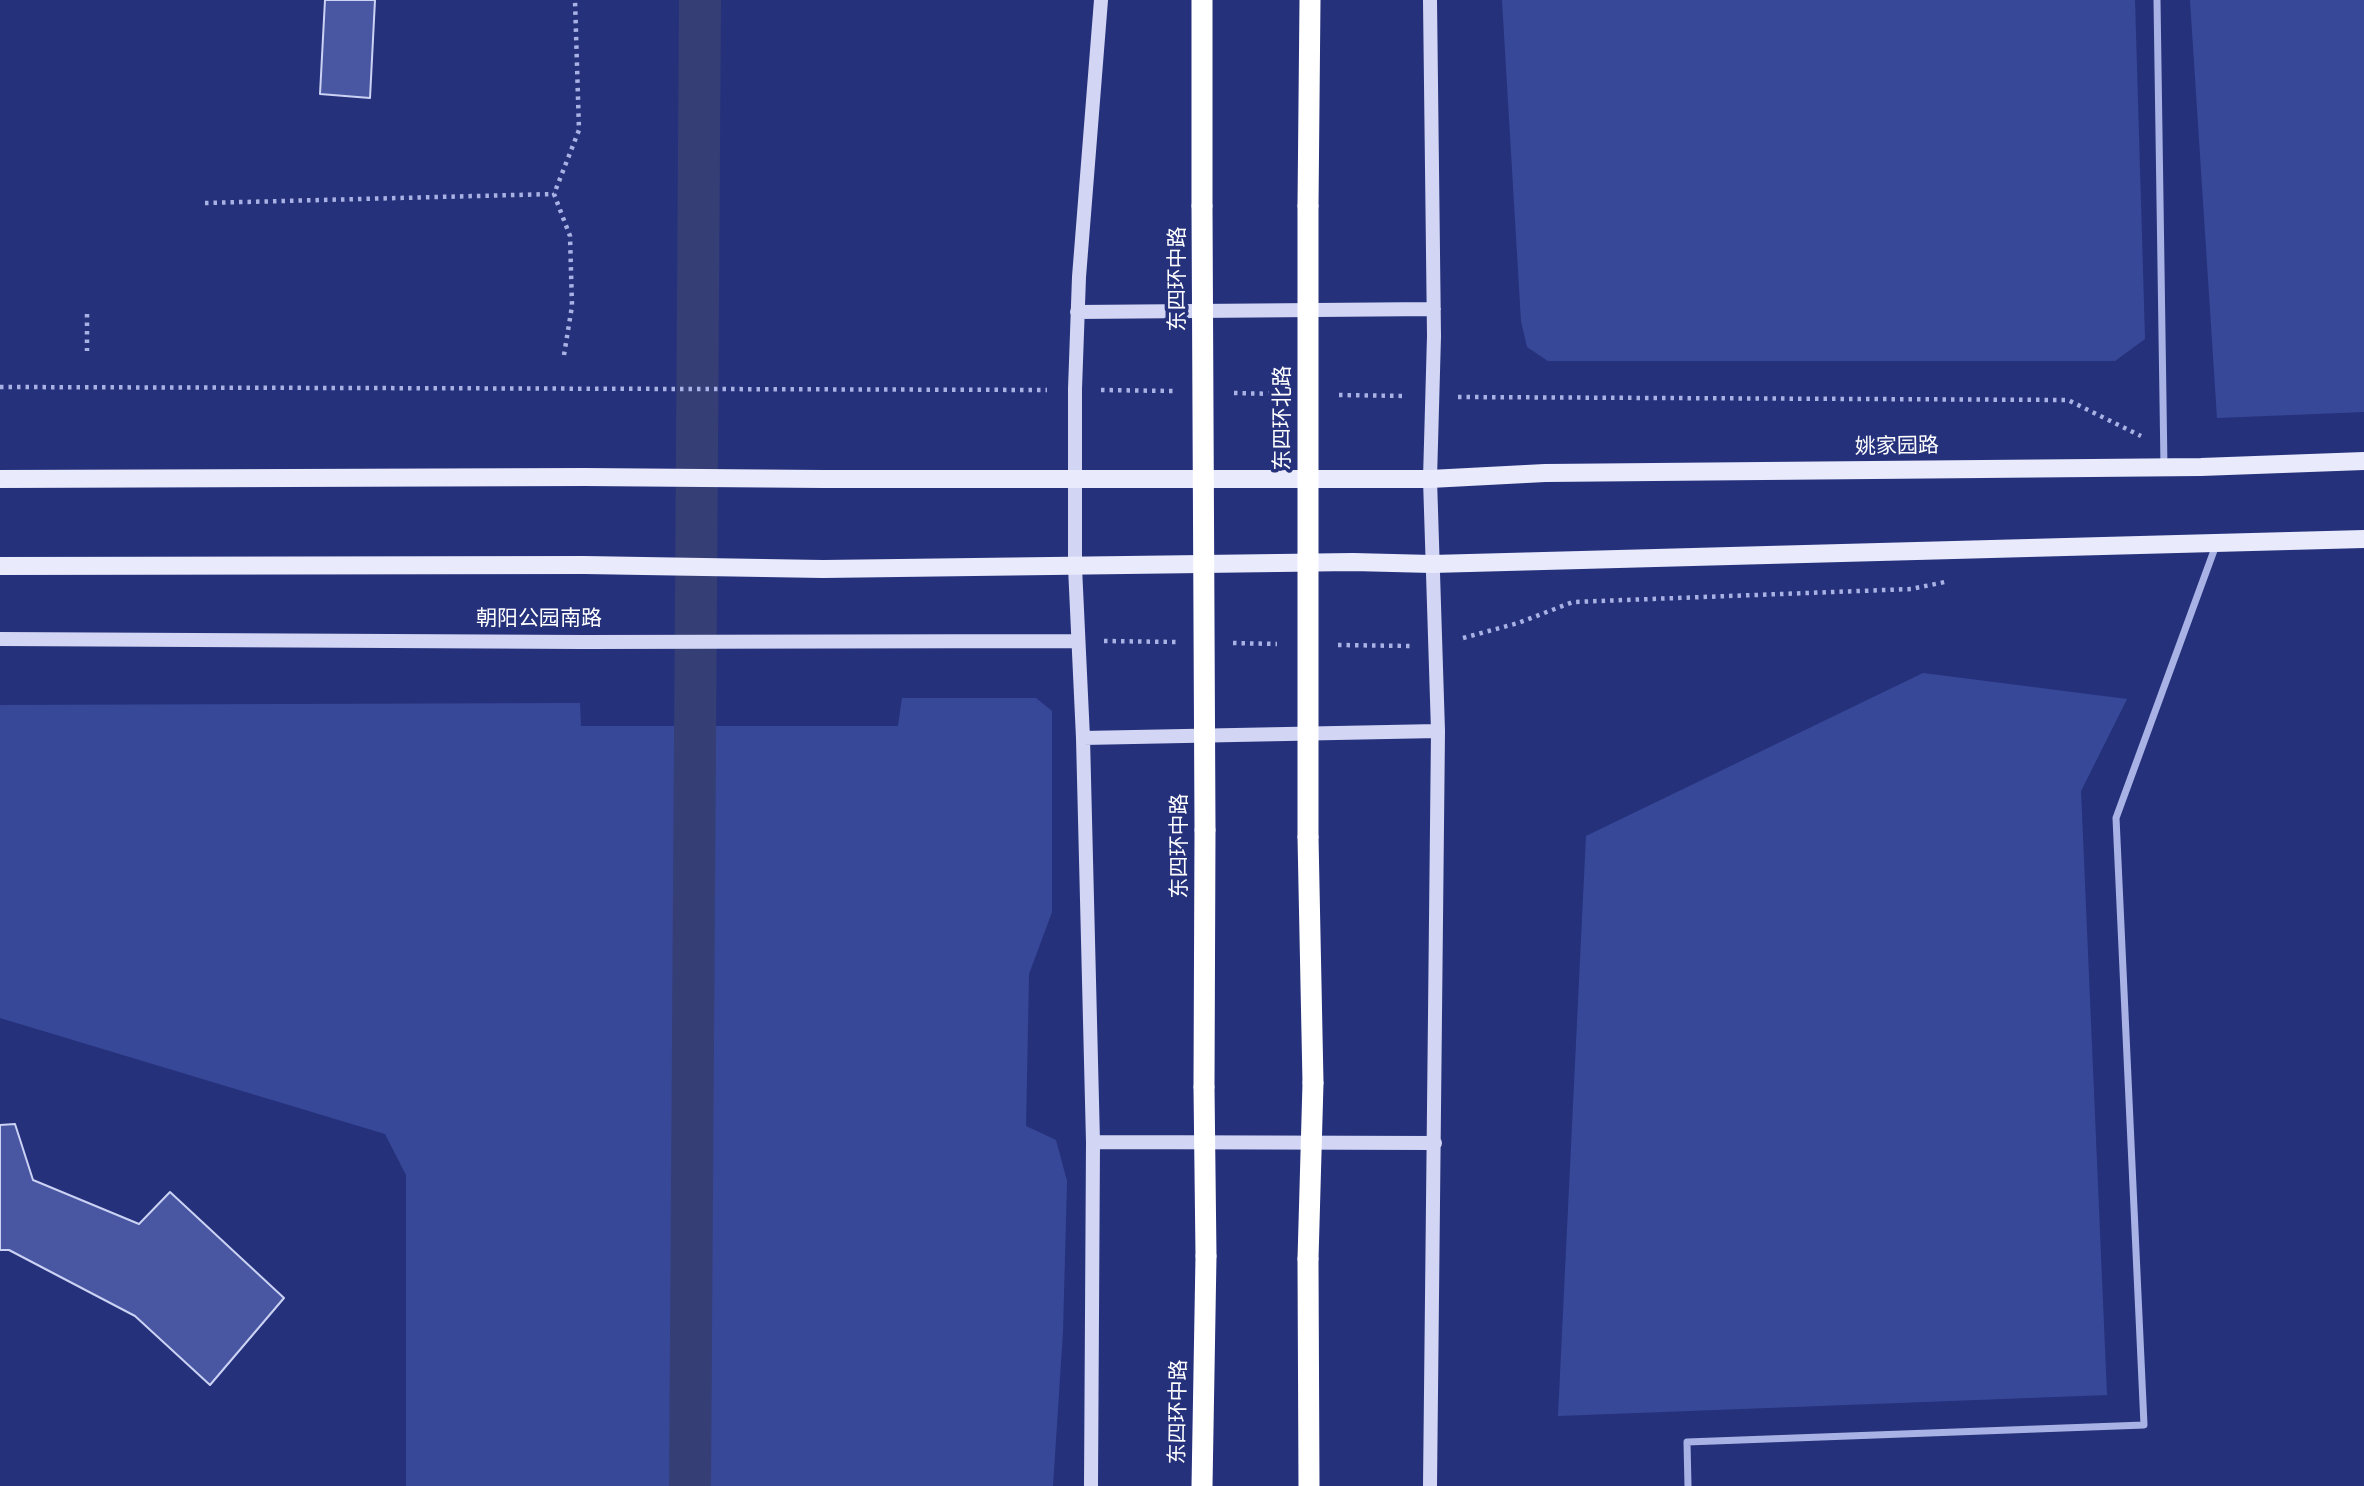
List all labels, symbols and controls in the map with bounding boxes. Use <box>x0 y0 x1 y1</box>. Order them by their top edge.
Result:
street label: 东四环中路 <box>1165 227 1191 331</box>
street label: 东四环北路 <box>1270 366 1296 470</box>
street label: 姚家园路 <box>1855 434 1939 460</box>
street label: 朝阳公园南路 <box>476 606 602 632</box>
street label: 东四环中路 <box>1167 794 1193 898</box>
street label: 东四环中路 <box>1165 1359 1193 1465</box>

